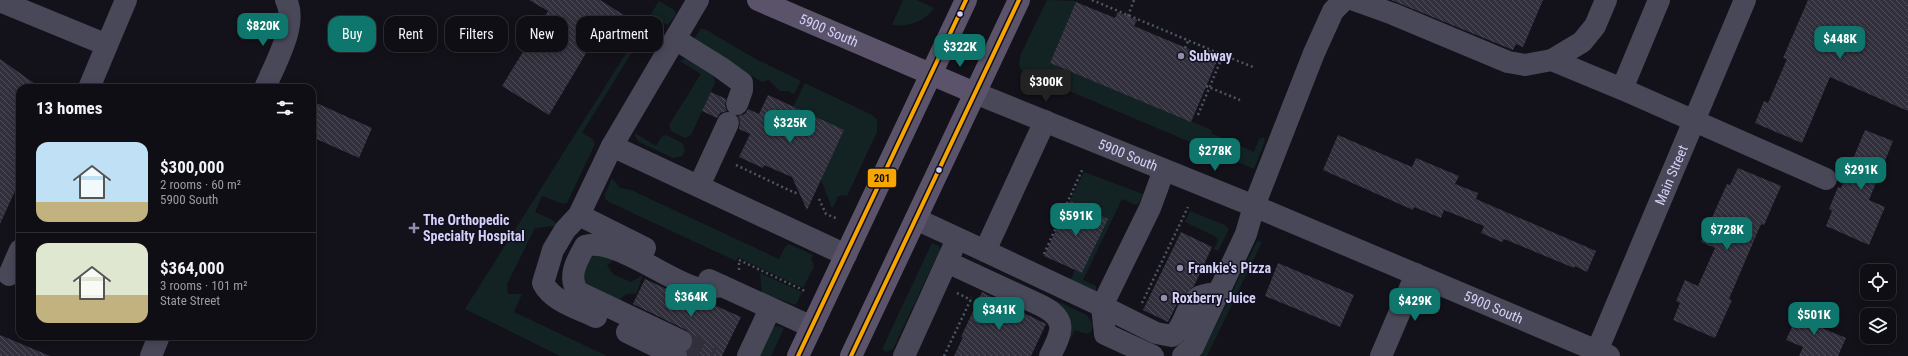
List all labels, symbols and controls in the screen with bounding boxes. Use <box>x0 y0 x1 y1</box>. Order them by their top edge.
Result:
unlabelled marker <box>955 9 965 19</box>
street label: 5900 South <box>797 11 861 50</box>
pin: $820K <box>235 13 291 47</box>
chip: Buy <box>328 16 376 52</box>
chip: Rent <box>384 16 437 52</box>
chip: Filters <box>445 16 508 52</box>
chip: New <box>516 16 568 52</box>
chip: Apartment <box>576 16 663 52</box>
text: $820K <box>246 18 280 33</box>
pin: $448K <box>1812 26 1868 60</box>
text: $448K <box>1823 31 1857 46</box>
pin: $322K <box>932 34 988 68</box>
text: $322K <box>943 39 977 54</box>
place label: Subway <box>1189 48 1233 64</box>
marker: Subway <box>1176 51 1186 61</box>
pin: $300K <box>1018 69 1074 103</box>
text: $300K <box>1029 74 1063 89</box>
icon: filters <box>274 97 296 119</box>
text: 13 homes <box>36 98 102 118</box>
pin: $325K <box>762 110 818 144</box>
text: $325K <box>773 115 807 130</box>
street label: 5900 South <box>1096 136 1160 174</box>
pin: $278K <box>1187 138 1243 172</box>
text: $278K <box>1198 143 1232 158</box>
street label: Main Street <box>1652 143 1691 207</box>
text: $300,000 <box>160 157 224 177</box>
pin: $291K <box>1833 157 1889 191</box>
icon: home <box>68 158 116 206</box>
text: $291K <box>1844 162 1878 177</box>
unlabelled marker <box>934 165 944 175</box>
line badge: 201 <box>867 168 897 188</box>
text: 201 <box>874 172 890 185</box>
text: 2 rooms · 60 m² <box>160 177 241 192</box>
text: 5900 South <box>160 192 218 207</box>
pin: $591K <box>1048 203 1104 237</box>
text: $591K <box>1059 208 1093 223</box>
place label: The Orthopedic Specialty Hospital <box>423 212 525 244</box>
pin: $728K <box>1699 217 1755 251</box>
marker: The Orthopedic Specialty Hospital <box>408 222 420 234</box>
text: $728K <box>1710 222 1744 237</box>
text: $364,000 <box>160 258 224 278</box>
icon: home <box>68 259 116 307</box>
place label: Frankie's Pizza <box>1188 260 1272 276</box>
marker: Frankie's Pizza <box>1175 263 1185 273</box>
map controls <box>1860 264 1896 344</box>
button: locate <box>1860 264 1896 300</box>
text: 3 rooms · 101 m² <box>160 278 247 293</box>
pin: $364K <box>663 284 719 318</box>
pin: $429K <box>1387 288 1443 322</box>
street label: 5900 South <box>1461 288 1526 327</box>
text: $364K <box>674 289 708 304</box>
place label: Roxberry Juice <box>1172 290 1256 306</box>
text: State Street <box>160 293 220 308</box>
marker: Roxberry Juice <box>1159 293 1169 303</box>
text: $429K <box>1398 293 1432 308</box>
pin: $341K <box>971 297 1027 331</box>
text: $341K <box>982 302 1016 317</box>
pin: $501K <box>1786 302 1842 336</box>
text: $501K <box>1797 307 1831 322</box>
button: layers <box>1860 308 1896 344</box>

